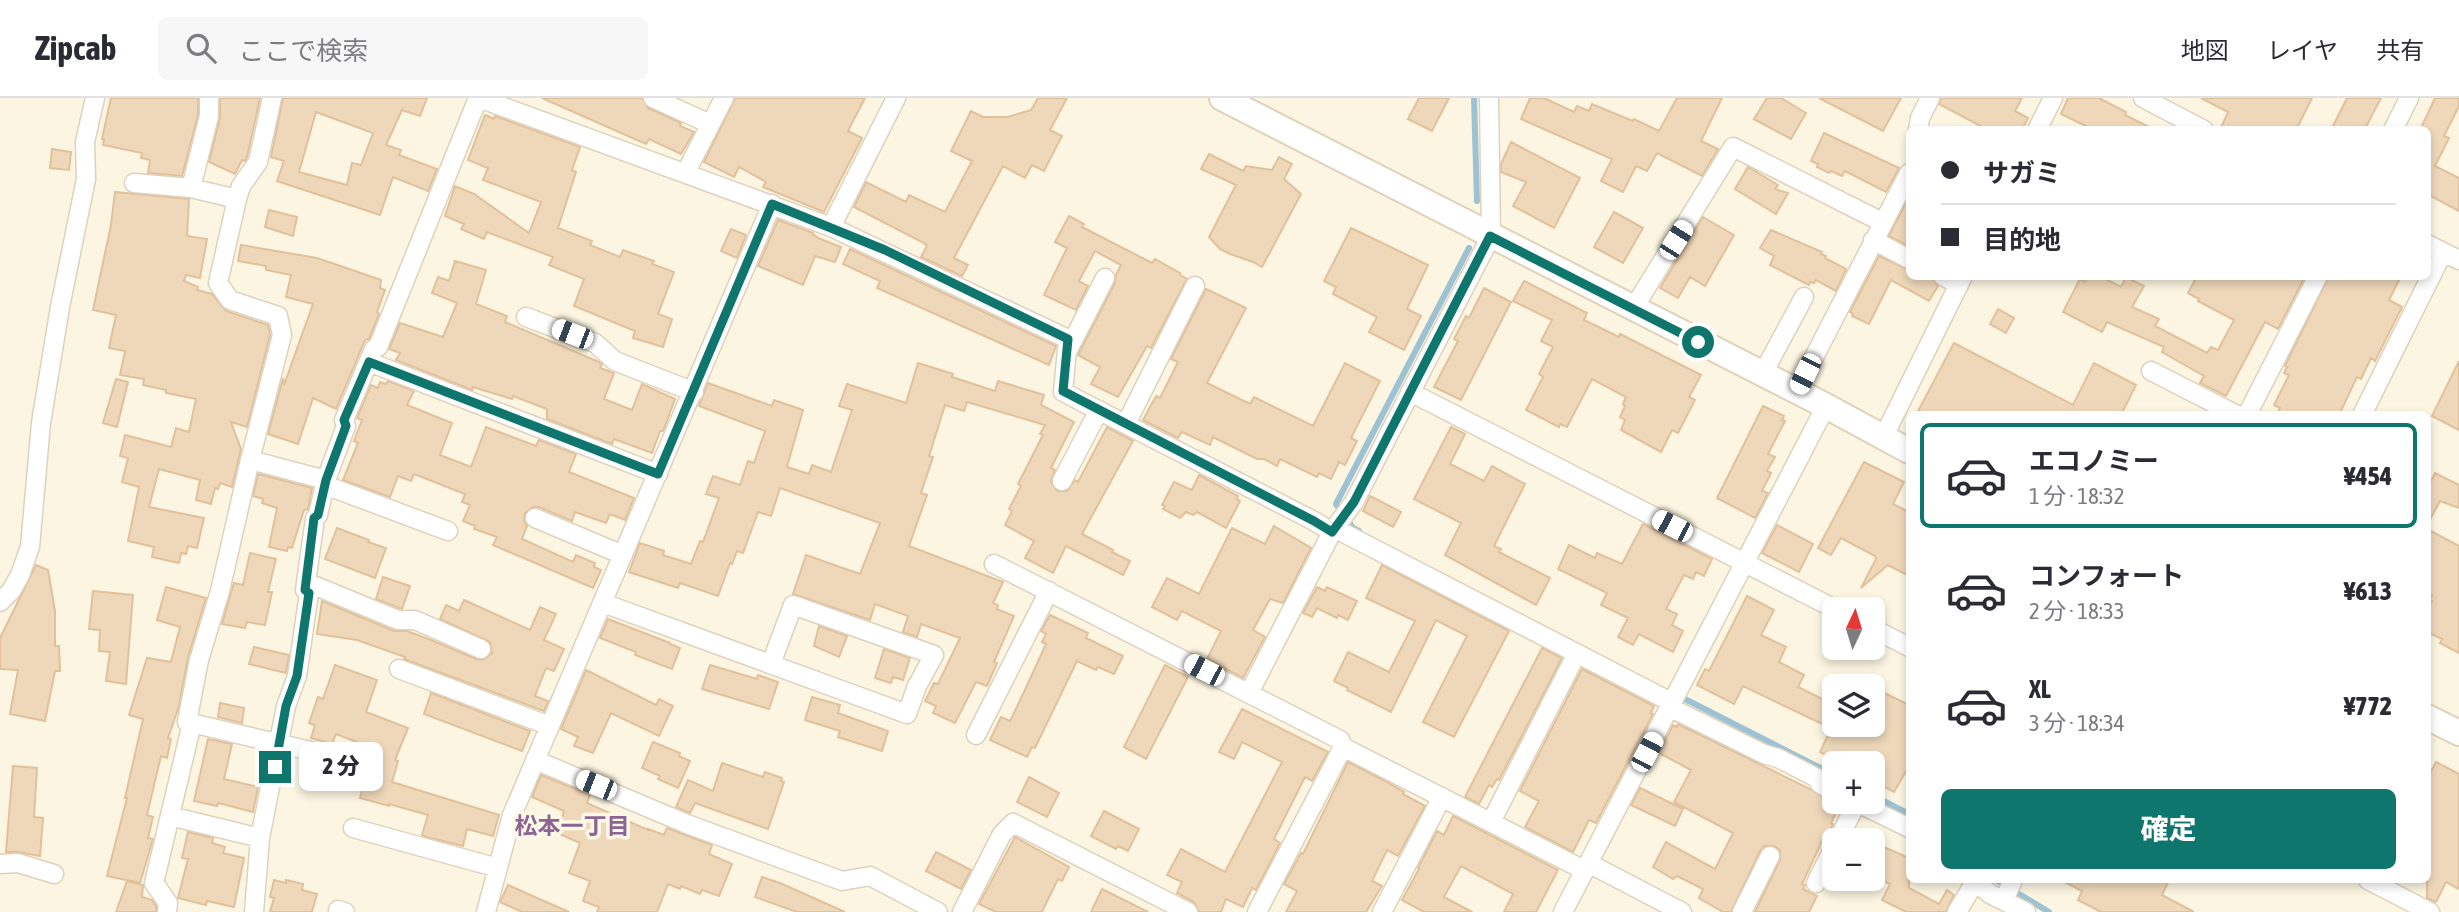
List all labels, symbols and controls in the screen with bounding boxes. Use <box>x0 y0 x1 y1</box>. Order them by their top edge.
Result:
search box <box>158 17 648 80</box>
text: Zipcab <box>35 29 116 67</box>
icon: search <box>182 29 220 67</box>
text: ここで検索 <box>238 36 368 66</box>
text: 地図 <box>2181 37 2229 64</box>
text: レイヤ <box>2267 37 2338 64</box>
text: 共有 <box>2376 37 2424 64</box>
text: サガミ <box>1983 158 2061 188</box>
car <box>1656 217 1697 263</box>
text: 目的地 <box>1983 225 2061 255</box>
car <box>549 317 596 351</box>
route start <box>1682 326 1714 358</box>
car <box>1787 351 1824 397</box>
icon: car <box>1945 444 2008 507</box>
text: エコノミー <box>2029 446 2159 476</box>
text: ¥454 <box>2344 461 2392 491</box>
text: 1 分 · 18:32 <box>2029 483 2125 509</box>
car <box>1649 507 1696 545</box>
icon: car <box>1945 559 2008 622</box>
text: コンフォート <box>2029 561 2184 591</box>
text: ¥613 <box>2344 576 2392 606</box>
north arrow <box>1822 597 1885 660</box>
map controls <box>1822 597 1885 891</box>
text: 2 分 · 18:33 <box>2029 598 2125 624</box>
car <box>1181 651 1228 689</box>
button: layers <box>1822 674 1885 737</box>
icon: car <box>1945 674 2008 737</box>
text: XL <box>2029 674 2051 704</box>
text: ¥772 <box>2344 691 2392 721</box>
text: 3 分 · 18:34 <box>2029 710 2125 736</box>
car <box>1628 729 1667 775</box>
callout: 2 分 <box>300 742 384 792</box>
route end <box>259 751 291 783</box>
button: + <box>1822 751 1885 814</box>
text: 2 分 <box>323 753 359 779</box>
car <box>573 767 620 803</box>
button: 確定 <box>1941 789 2396 869</box>
district label: 松本一丁目 <box>515 813 630 839</box>
button: − <box>1822 828 1885 891</box>

